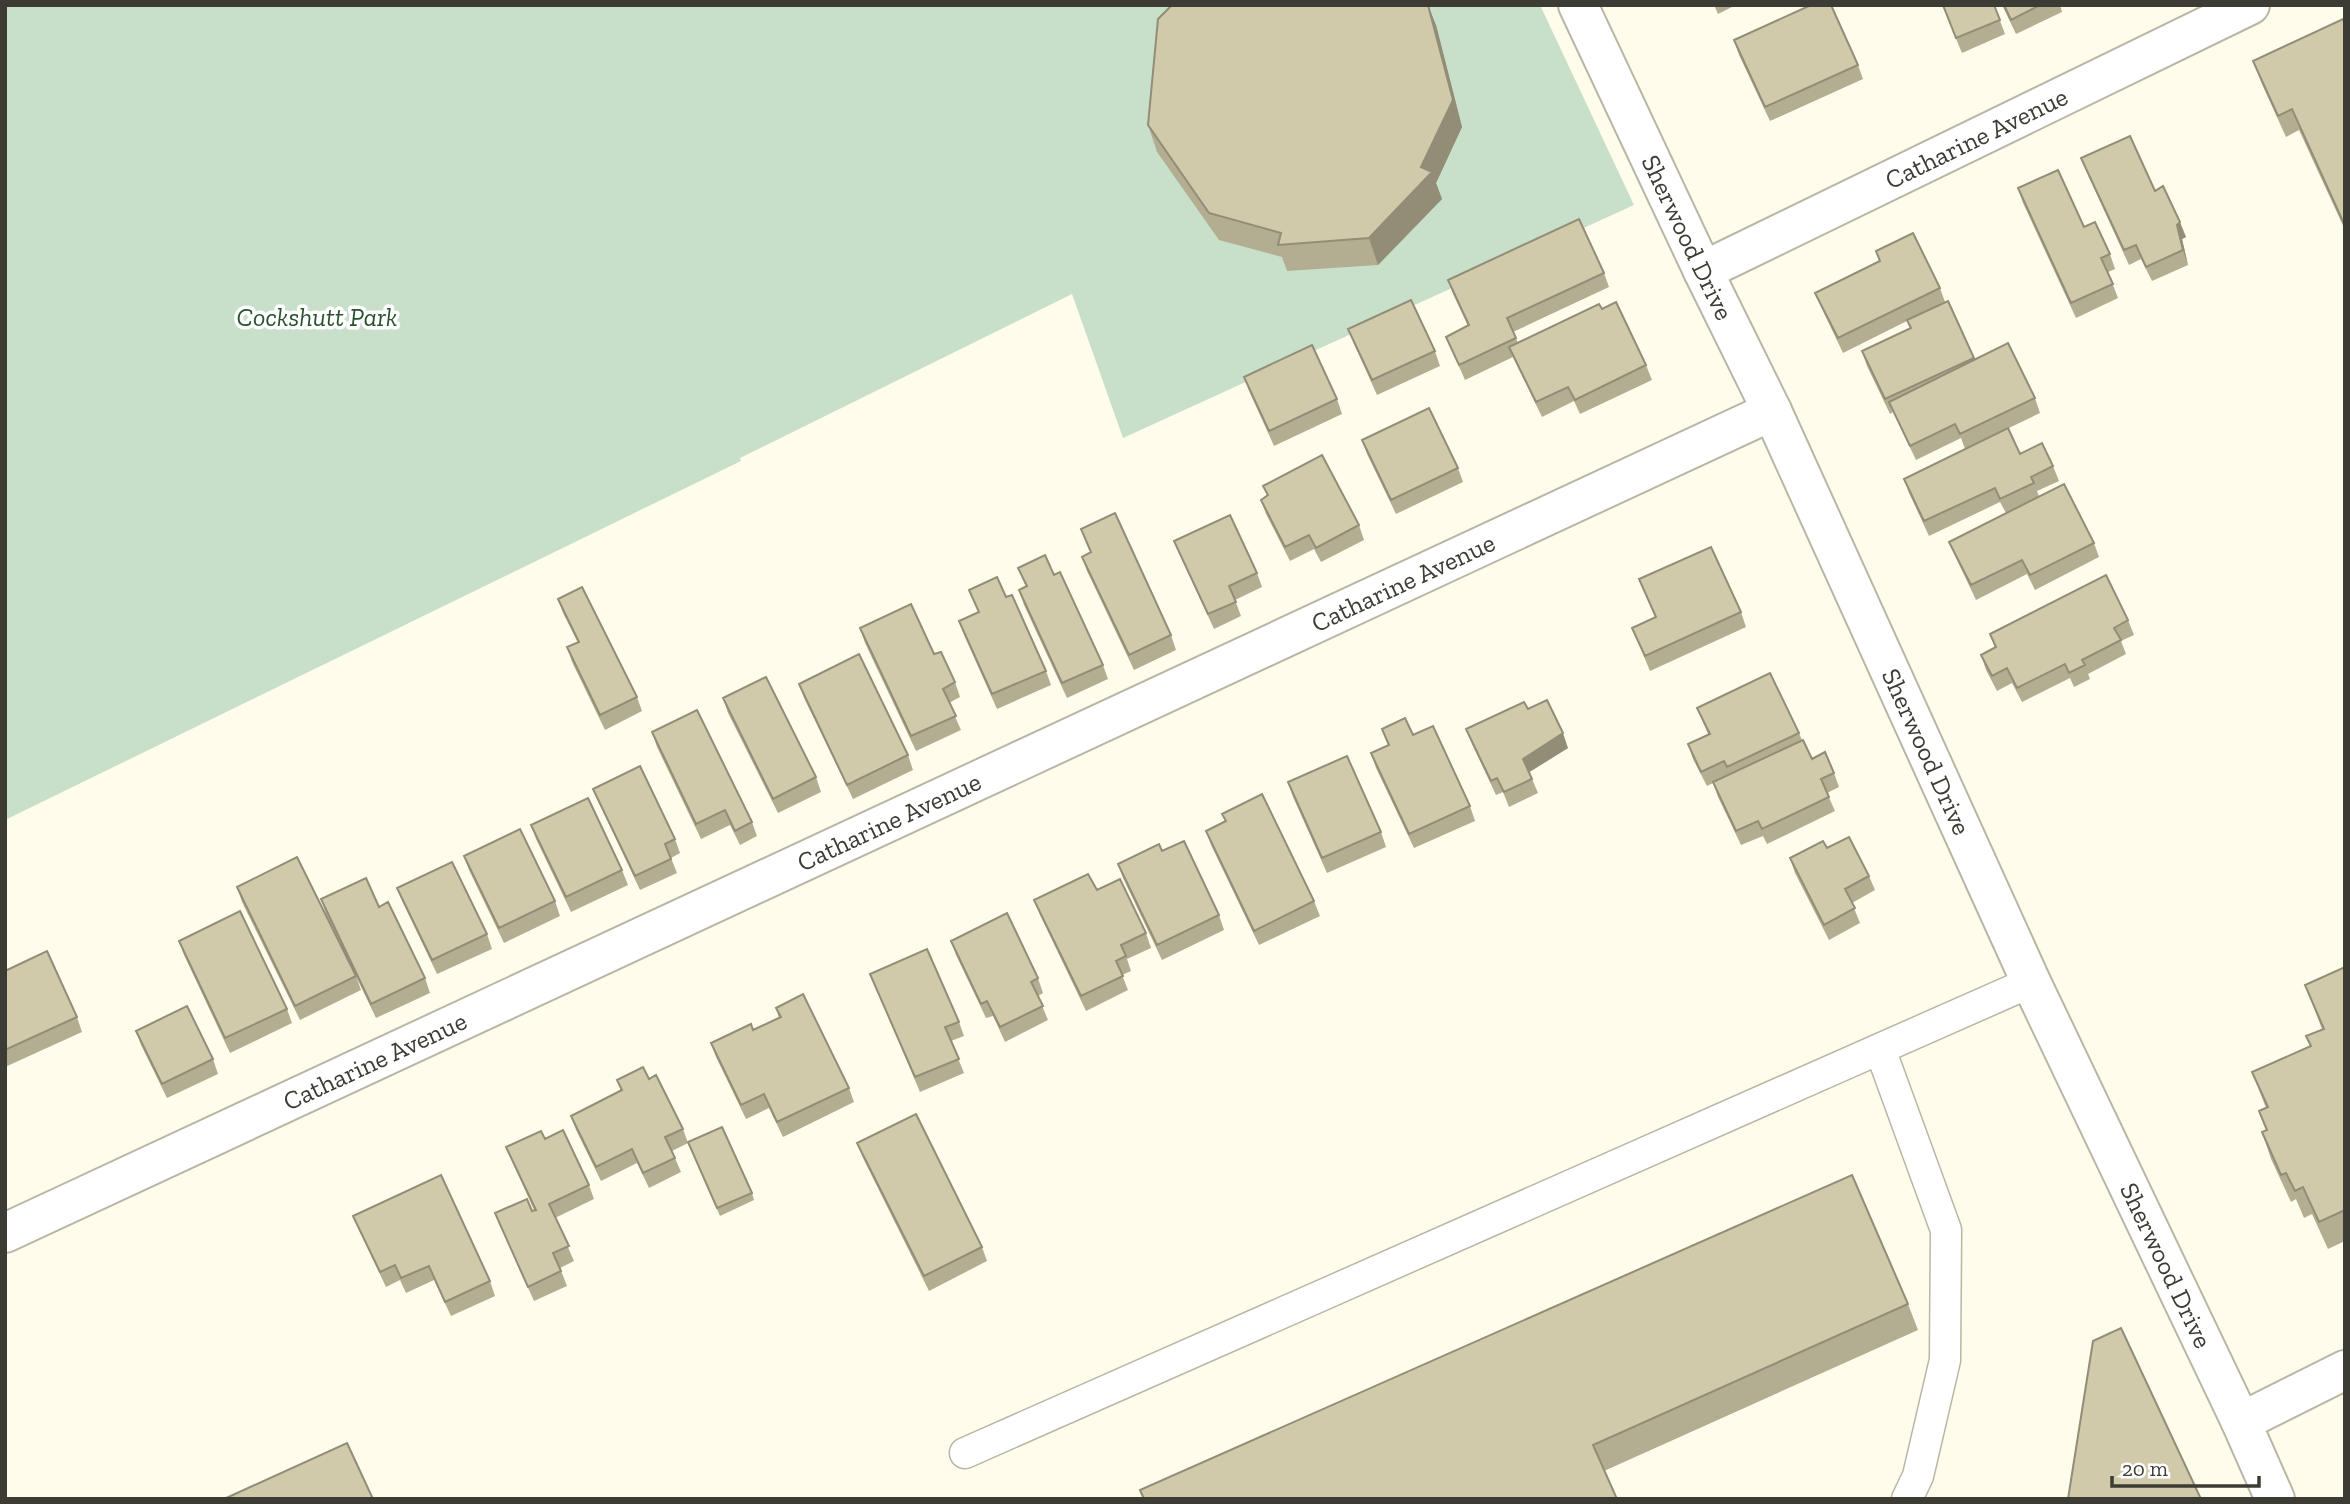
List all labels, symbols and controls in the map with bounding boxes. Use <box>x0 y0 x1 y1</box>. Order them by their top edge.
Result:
street label: Catharine Avenue <box>1880 80 2073 196</box>
street label: Sherwood Drive <box>1635 150 1741 325</box>
park label: Cockshutt Park <box>237 301 397 333</box>
street label: Catharine Avenue <box>1306 526 1500 639</box>
street label: Sherwood Drive <box>1875 663 1978 840</box>
street label: Catharine Avenue <box>792 765 986 878</box>
street label: Catharine Avenue <box>278 1004 472 1117</box>
street label: Sherwood Drive <box>2113 1178 2219 1353</box>
scale bar <box>2112 1444 2259 1488</box>
text: 20 m <box>2122 1456 2168 1481</box>

